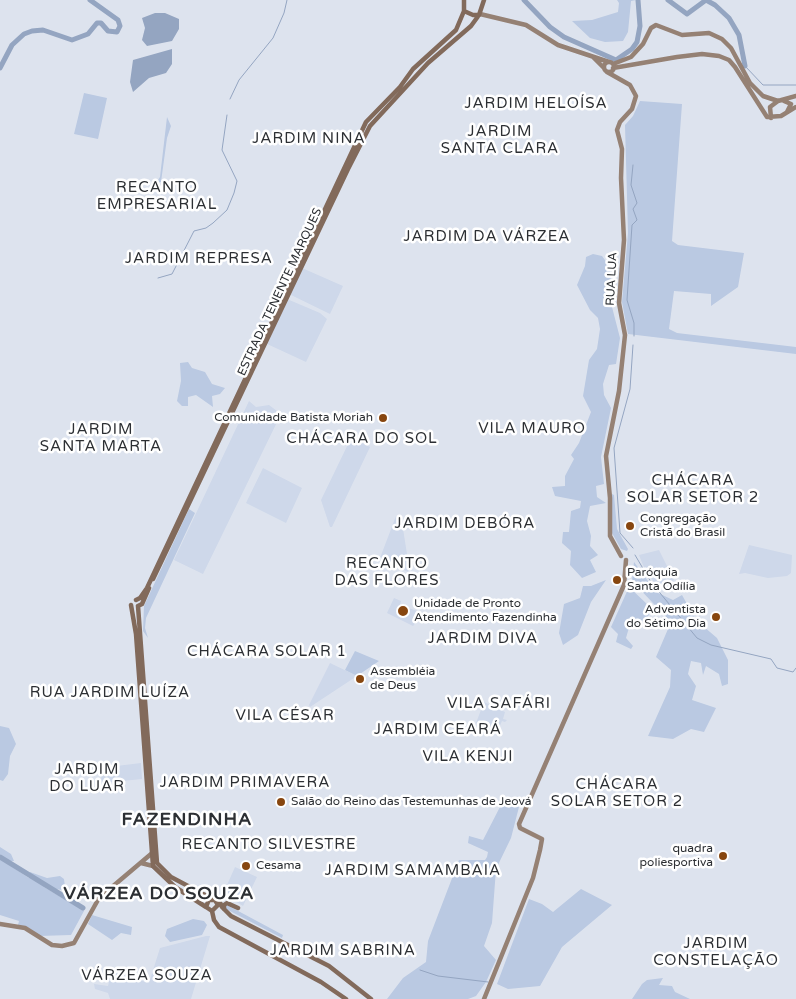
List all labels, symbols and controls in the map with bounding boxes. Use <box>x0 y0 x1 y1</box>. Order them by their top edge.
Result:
district label: JARDIM HELOÍSA <box>463 95 609 113</box>
district label: JARDIM SANTA CLARA <box>439 123 561 158</box>
district label: JARDIM NINA <box>251 130 367 148</box>
district label: RECANTO EMPRESARIAL <box>95 179 219 214</box>
street label: ESTRADA TENENTE MARQUES <box>235 206 325 378</box>
district label: JARDIM DA VÁRZEA <box>402 228 572 246</box>
district label: JARDIM REPRESA <box>123 250 275 268</box>
street label: RUA LUA <box>603 252 621 306</box>
place label: Comunidade Batista Moriah <box>214 411 373 425</box>
marker: Comunidade Batista Moriah <box>377 412 389 424</box>
district label: VILA MAURO <box>477 420 587 438</box>
district label: JARDIM SANTA MARTA <box>38 421 164 456</box>
district label: CHÁCARA DO SOL <box>284 430 440 448</box>
district label: CHÁCARA SOLAR SETOR 2 <box>625 472 761 507</box>
place label: Congregação Cristã do Brasil <box>640 512 725 540</box>
district label: JARDIM DEBÓRA <box>393 515 537 533</box>
marker: Congregação Cristã do Brasil <box>624 520 636 532</box>
district label: RECANTO DAS FLORES <box>333 555 441 590</box>
place label: Paróquia Santa Odília <box>627 566 696 594</box>
marker: Paróquia Santa Odília <box>611 574 623 586</box>
place label: Unidade de Pronto Atendimento Fazendinha <box>414 597 557 625</box>
place label: Adventista do Sétimo Dia <box>626 603 706 631</box>
marker: Unidade de Pronto Atendimento Fazendinha <box>396 604 410 618</box>
marker: Adventista do Sétimo Dia <box>710 611 722 623</box>
district label: JARDIM DIVA <box>426 630 540 648</box>
district label: CHÁCARA SOLAR 1 <box>185 643 349 661</box>
place label: Assembléia de Deus <box>370 665 435 693</box>
marker: Assembléia de Deus <box>354 673 366 685</box>
district label: RUA JARDIM LUÍZA <box>28 684 192 702</box>
district label: VILA SAFÁRI <box>446 695 552 713</box>
district label: VILA CÉSAR <box>234 707 336 725</box>
district label: JARDIM CEARÁ <box>373 721 503 739</box>
district label: VILA KENJI <box>421 748 515 766</box>
district label: JARDIM DO LUAR <box>48 761 126 796</box>
district label: JARDIM PRIMAVERA <box>158 774 332 792</box>
district label: CHÁCARA SOLAR SETOR 2 <box>549 776 685 811</box>
place label: Salão do Reino das Testemunhas de Jeová <box>291 795 531 809</box>
marker: Salão do Reino das Testemunhas de Jeová <box>275 796 287 808</box>
district label: FAZENDINHA <box>120 809 254 831</box>
district label: RECANTO SILVESTRE <box>179 836 359 854</box>
place label: quadra poliesportiva <box>640 842 713 870</box>
marker: quadra poliesportiva <box>717 850 729 862</box>
place label: Cesama <box>256 859 301 873</box>
marker: Cesama <box>240 860 252 872</box>
district label: JARDIM SAMAMBAIA <box>323 862 503 880</box>
district label: VÁRZEA DO SOUZA <box>62 883 256 905</box>
district label: JARDIM CONSTELAÇÃO <box>652 935 780 970</box>
district label: JARDIM SABRINA <box>268 942 418 960</box>
district label: VÁRZEA SOUZA <box>80 967 214 985</box>

